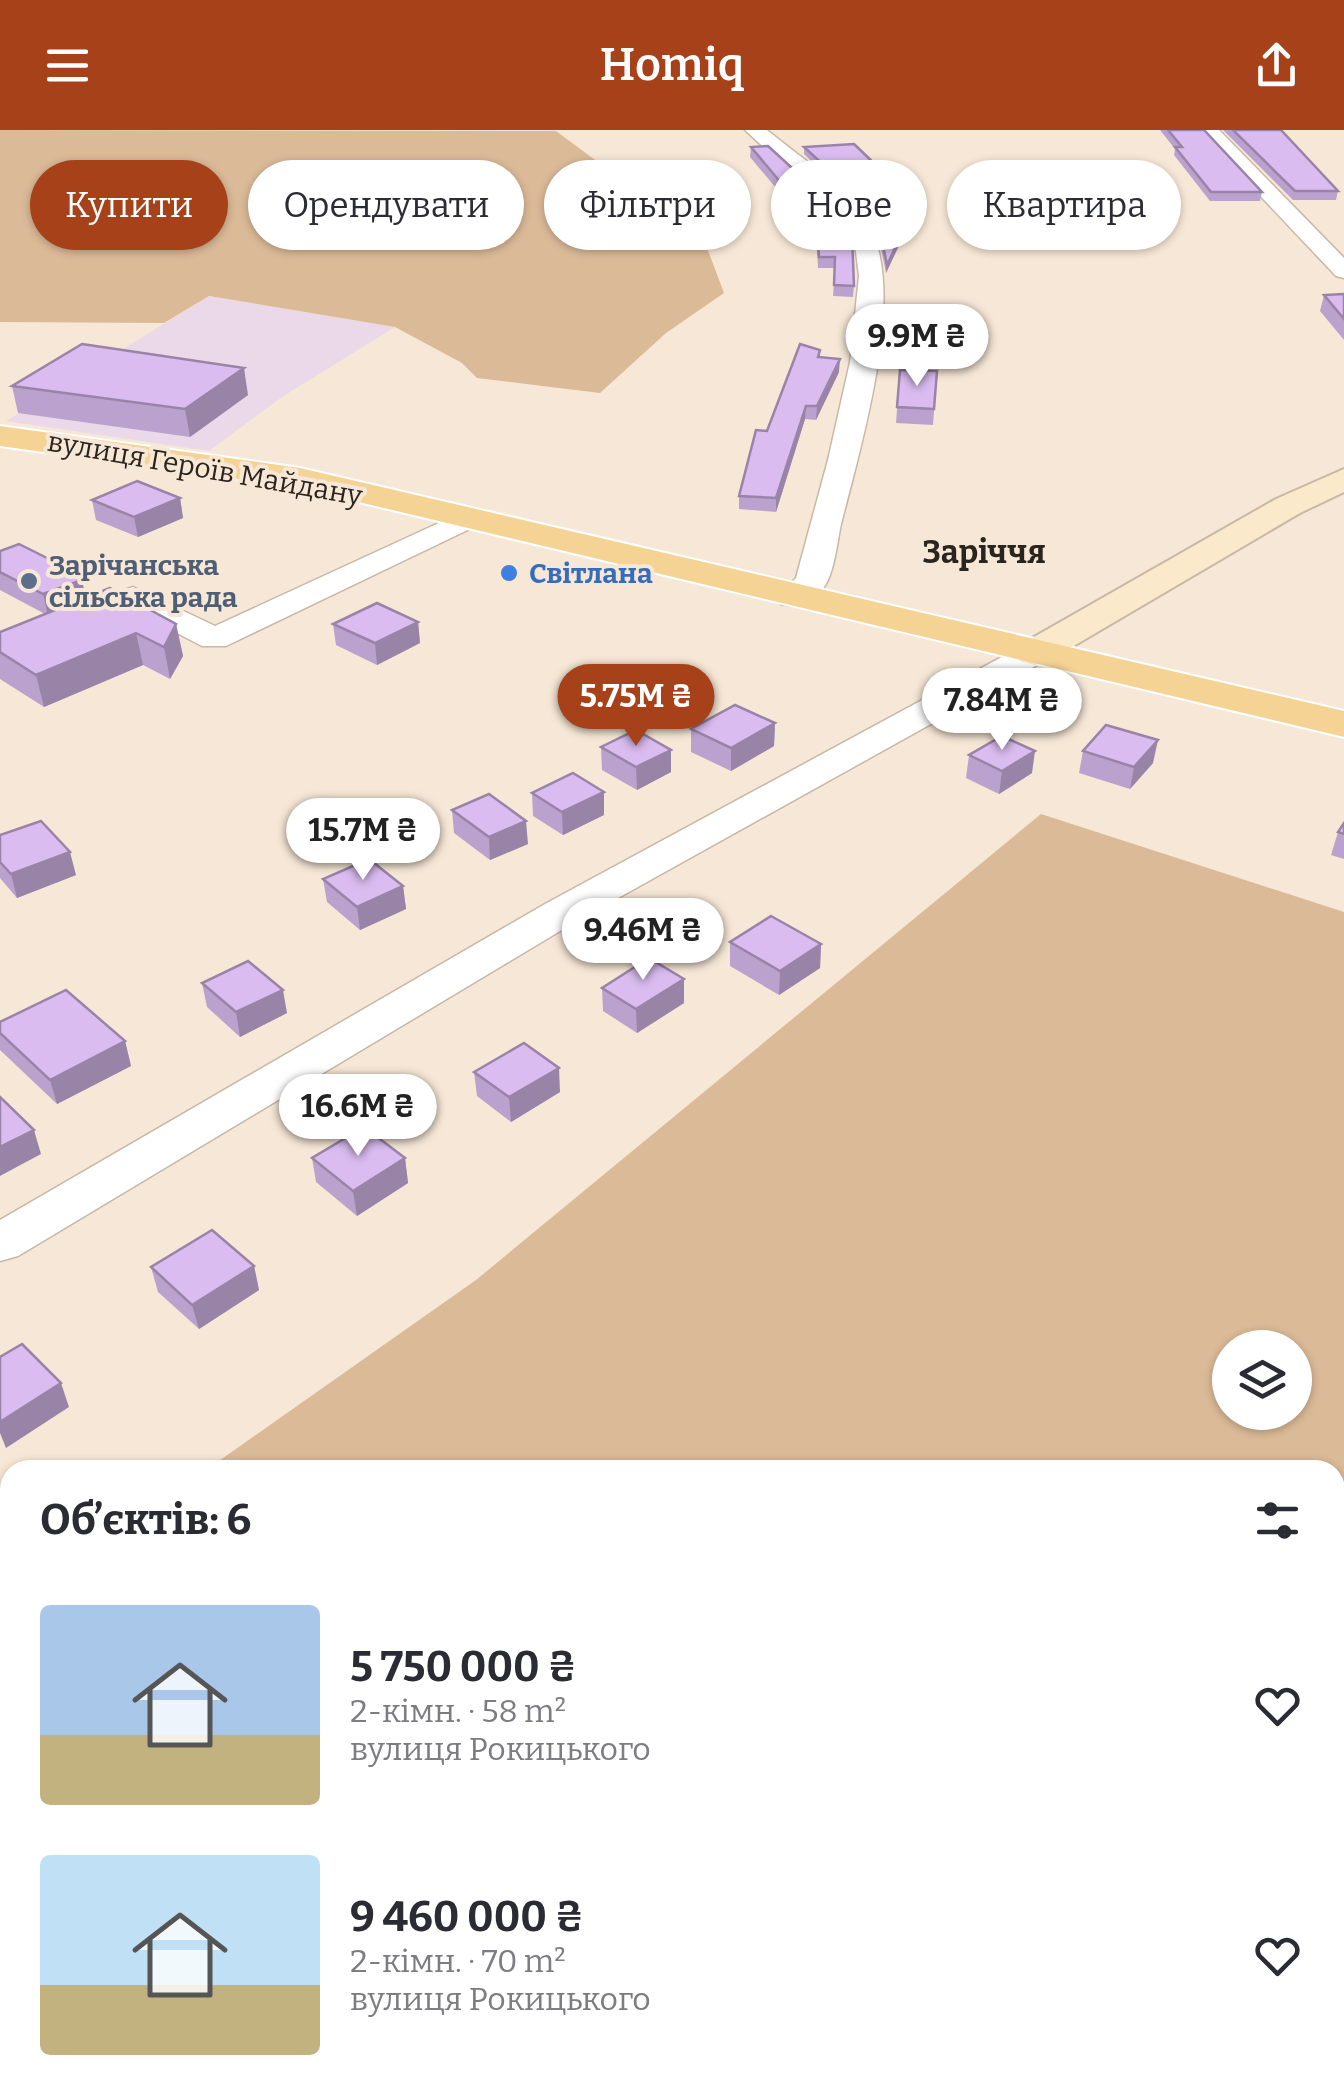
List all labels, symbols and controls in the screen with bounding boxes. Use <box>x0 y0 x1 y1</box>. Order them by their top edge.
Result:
icon: menu <box>40 38 95 93</box>
text: Homiq <box>600 38 744 92</box>
icon: share <box>1249 38 1304 93</box>
chip: Купити <box>30 160 228 250</box>
chip: Орендувати <box>248 160 524 250</box>
chip: Фільтри <box>544 160 751 250</box>
chip: Нове <box>771 160 927 250</box>
chip: Квартира <box>947 160 1181 250</box>
pin: 9.9M ₴ <box>836 304 998 389</box>
text: 9.9M ₴ <box>868 317 966 355</box>
street label: вулиця Героїв Майдану <box>45 425 365 512</box>
district label: Заріччя <box>922 533 1046 571</box>
place label: Зарічанська сільська рада <box>49 549 238 614</box>
place label: Світлана <box>529 557 653 590</box>
marker: Світлана <box>498 562 520 584</box>
marker: Зарічанська сільська рада <box>18 570 40 592</box>
pin: 5.75M ₴ <box>544 664 728 749</box>
pin: 7.84M ₴ <box>910 668 1094 753</box>
text: 5.75M ₴ <box>580 677 693 715</box>
text: 7.84M ₴ <box>944 681 1060 719</box>
pin: 15.7M ₴ <box>271 798 455 883</box>
text: 15.7M ₴ <box>308 811 418 849</box>
pin: 9.46M ₴ <box>551 898 735 983</box>
text: 9.46M ₴ <box>584 911 702 949</box>
pin: 16.6M ₴ <box>266 1074 450 1159</box>
text: 16.6M ₴ <box>301 1087 415 1125</box>
map controls <box>1212 1330 1312 1430</box>
button: layers <box>1212 1330 1312 1430</box>
icon: filters <box>1250 1493 1305 1548</box>
text: Об’єктів: 6 <box>40 1495 251 1545</box>
text: 5 750 000 ₴ <box>350 1642 577 1692</box>
icon: home <box>120 1645 240 1765</box>
icon: heart <box>1250 1678 1305 1733</box>
text: 2-кімн. · 58 m² <box>350 1692 566 1730</box>
text: вулиця Рокицького <box>350 1730 651 1768</box>
text: 9 460 000 ₴ <box>350 1892 584 1942</box>
icon: home <box>120 1895 240 2015</box>
icon: heart <box>1250 1928 1305 1983</box>
text: 2-кімн. · 70 m² <box>350 1942 566 1980</box>
text: вулиця Рокицького <box>350 1980 651 2018</box>

